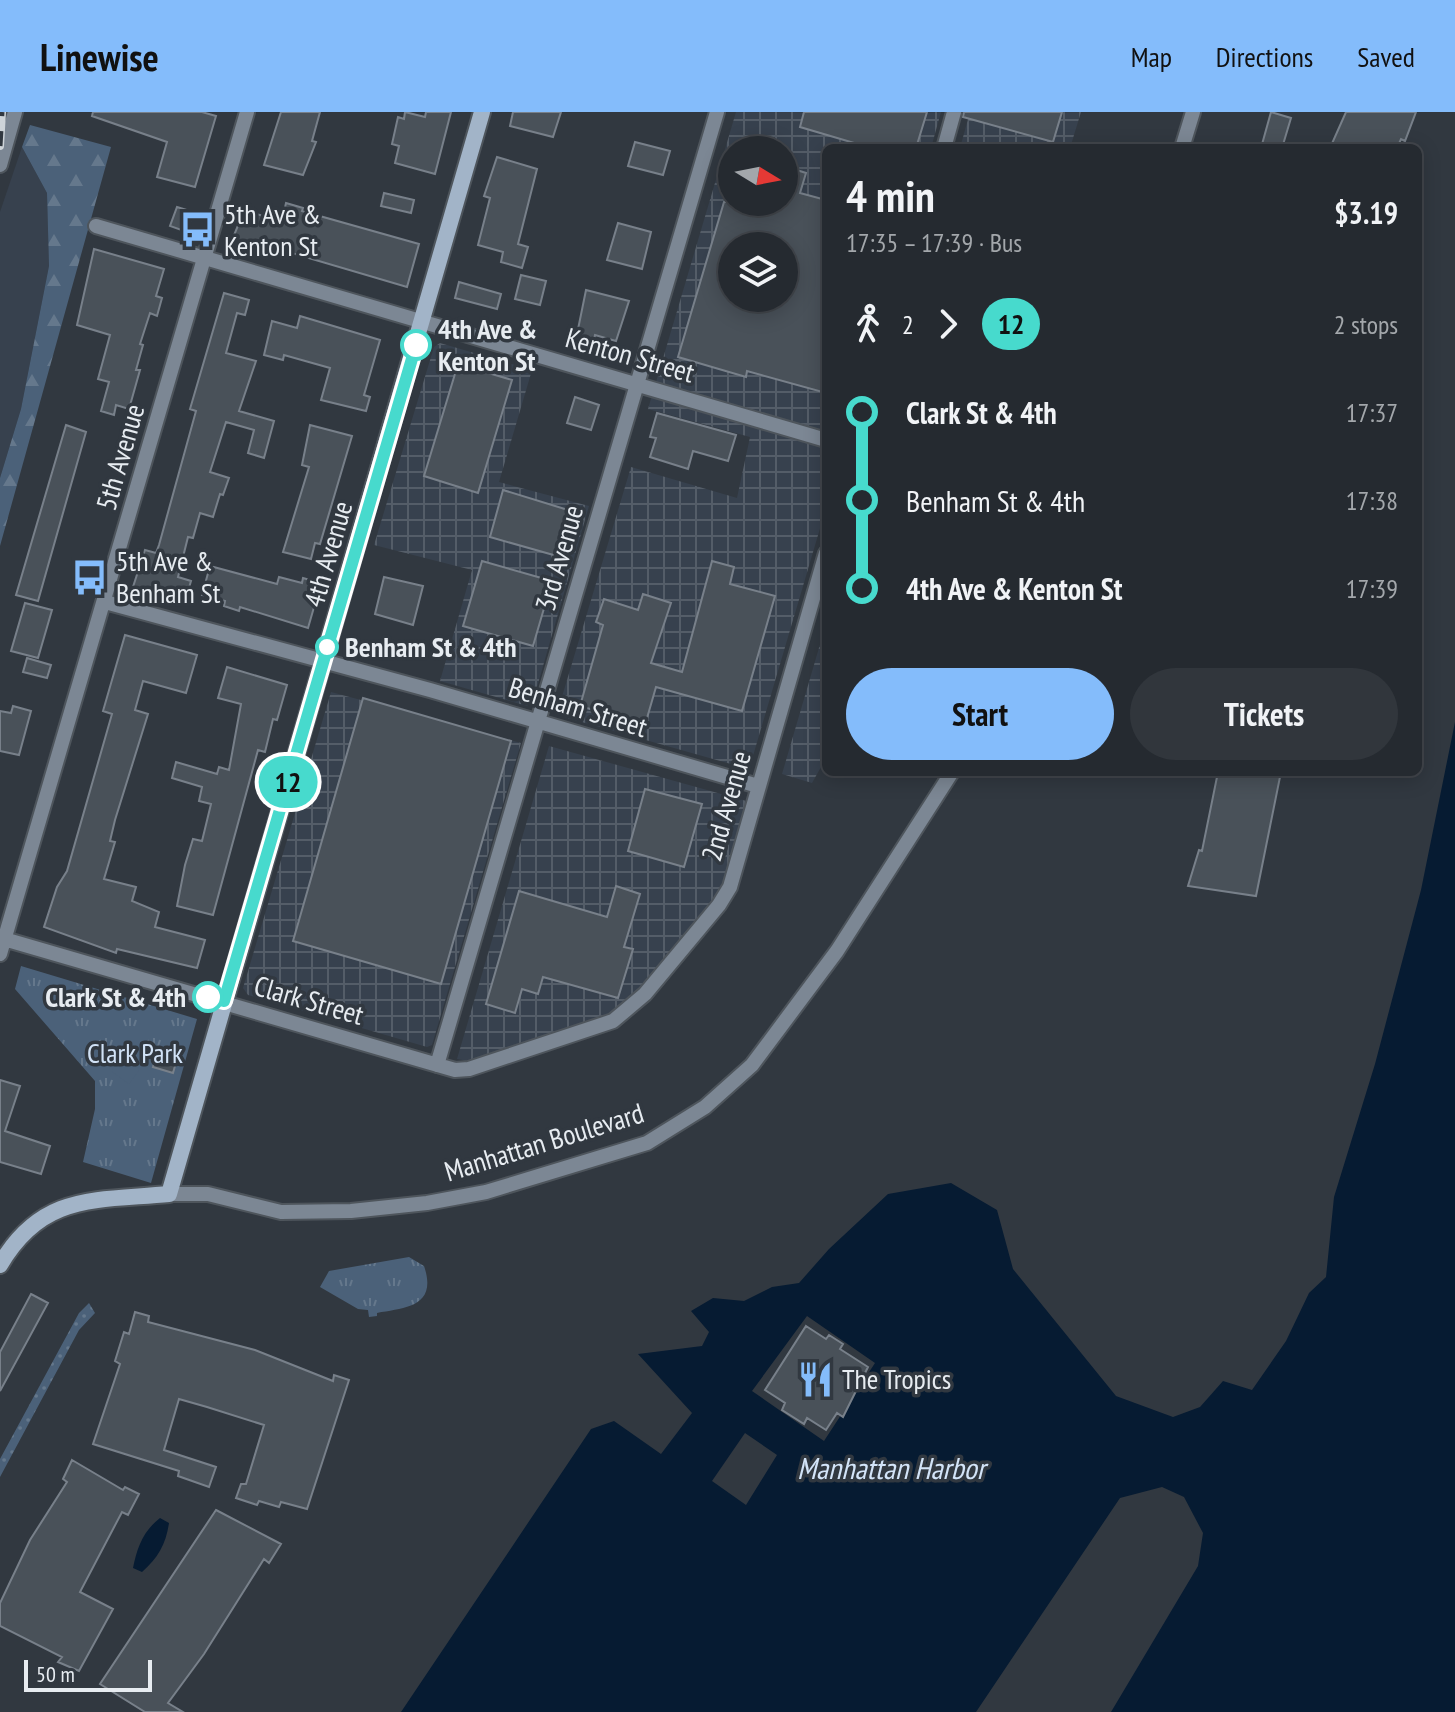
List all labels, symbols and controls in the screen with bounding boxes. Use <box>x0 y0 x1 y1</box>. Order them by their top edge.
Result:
text: Linewise <box>40 32 159 81</box>
text: Map <box>1131 38 1172 75</box>
text: Directions <box>1216 38 1313 75</box>
text: Saved <box>1357 38 1415 75</box>
north arrow <box>718 136 798 216</box>
map controls <box>718 136 798 312</box>
text: 4 min <box>846 167 935 224</box>
text: $3.19 <box>1334 193 1398 232</box>
place label: 5th Ave & Kenton St <box>224 195 321 264</box>
bus stop icon: 5th Ave & Kenton St <box>179 211 217 249</box>
text: 17:35 – 17:39 · Bus <box>846 226 1022 259</box>
button: layers <box>718 232 798 312</box>
icon: walk <box>846 302 890 346</box>
icon: forward <box>926 302 970 346</box>
text: 12 <box>998 305 1024 342</box>
text: 2 <box>902 308 914 341</box>
text: 2 stops <box>1334 308 1398 341</box>
place label: 4th Ave & Kenton St <box>438 310 537 379</box>
street label: Kenton Street <box>561 318 699 391</box>
marker: 4th Ave & Kenton St <box>401 330 431 360</box>
text: Clark St & 4th <box>906 393 1057 432</box>
text: 17:37 <box>1346 396 1398 429</box>
street label: 5th Avenue <box>87 400 152 514</box>
text: Benham St & 4th <box>906 481 1085 520</box>
text: 17:38 <box>1346 484 1398 517</box>
street label: 4th Avenue <box>295 497 360 611</box>
street label: 3rd Avenue <box>526 501 591 615</box>
place label: 5th Ave & Benham St <box>116 542 221 611</box>
bus stop icon: 5th Ave & Benham St <box>71 558 109 596</box>
text: 4th Ave & Kenton St <box>906 569 1123 608</box>
text: 17:39 <box>1346 572 1398 605</box>
place label: Benham St & 4th <box>345 628 517 665</box>
marker: Benham St & 4th <box>316 636 338 658</box>
street label: Benham Street <box>505 668 652 745</box>
button: Start <box>846 668 1114 760</box>
button: Tickets <box>1130 668 1398 760</box>
street label: 2nd Avenue <box>692 746 759 865</box>
line badge: 12 <box>252 756 324 808</box>
text: 12 <box>275 763 301 800</box>
street label: Clark Street <box>250 966 369 1033</box>
place label: Clark St & 4th <box>45 978 186 1015</box>
marker: Clark St & 4th <box>193 982 223 1012</box>
park label: Clark Park <box>87 1034 183 1071</box>
street label: Manhattan Boulevard <box>440 1094 648 1189</box>
restaurant icon: The Tropics <box>797 1360 835 1398</box>
place label: The Tropics <box>842 1360 951 1397</box>
water label: Manhattan Harbor <box>797 1448 989 1487</box>
scale bar <box>24 1656 152 1692</box>
text: 50 m <box>36 1660 75 1688</box>

